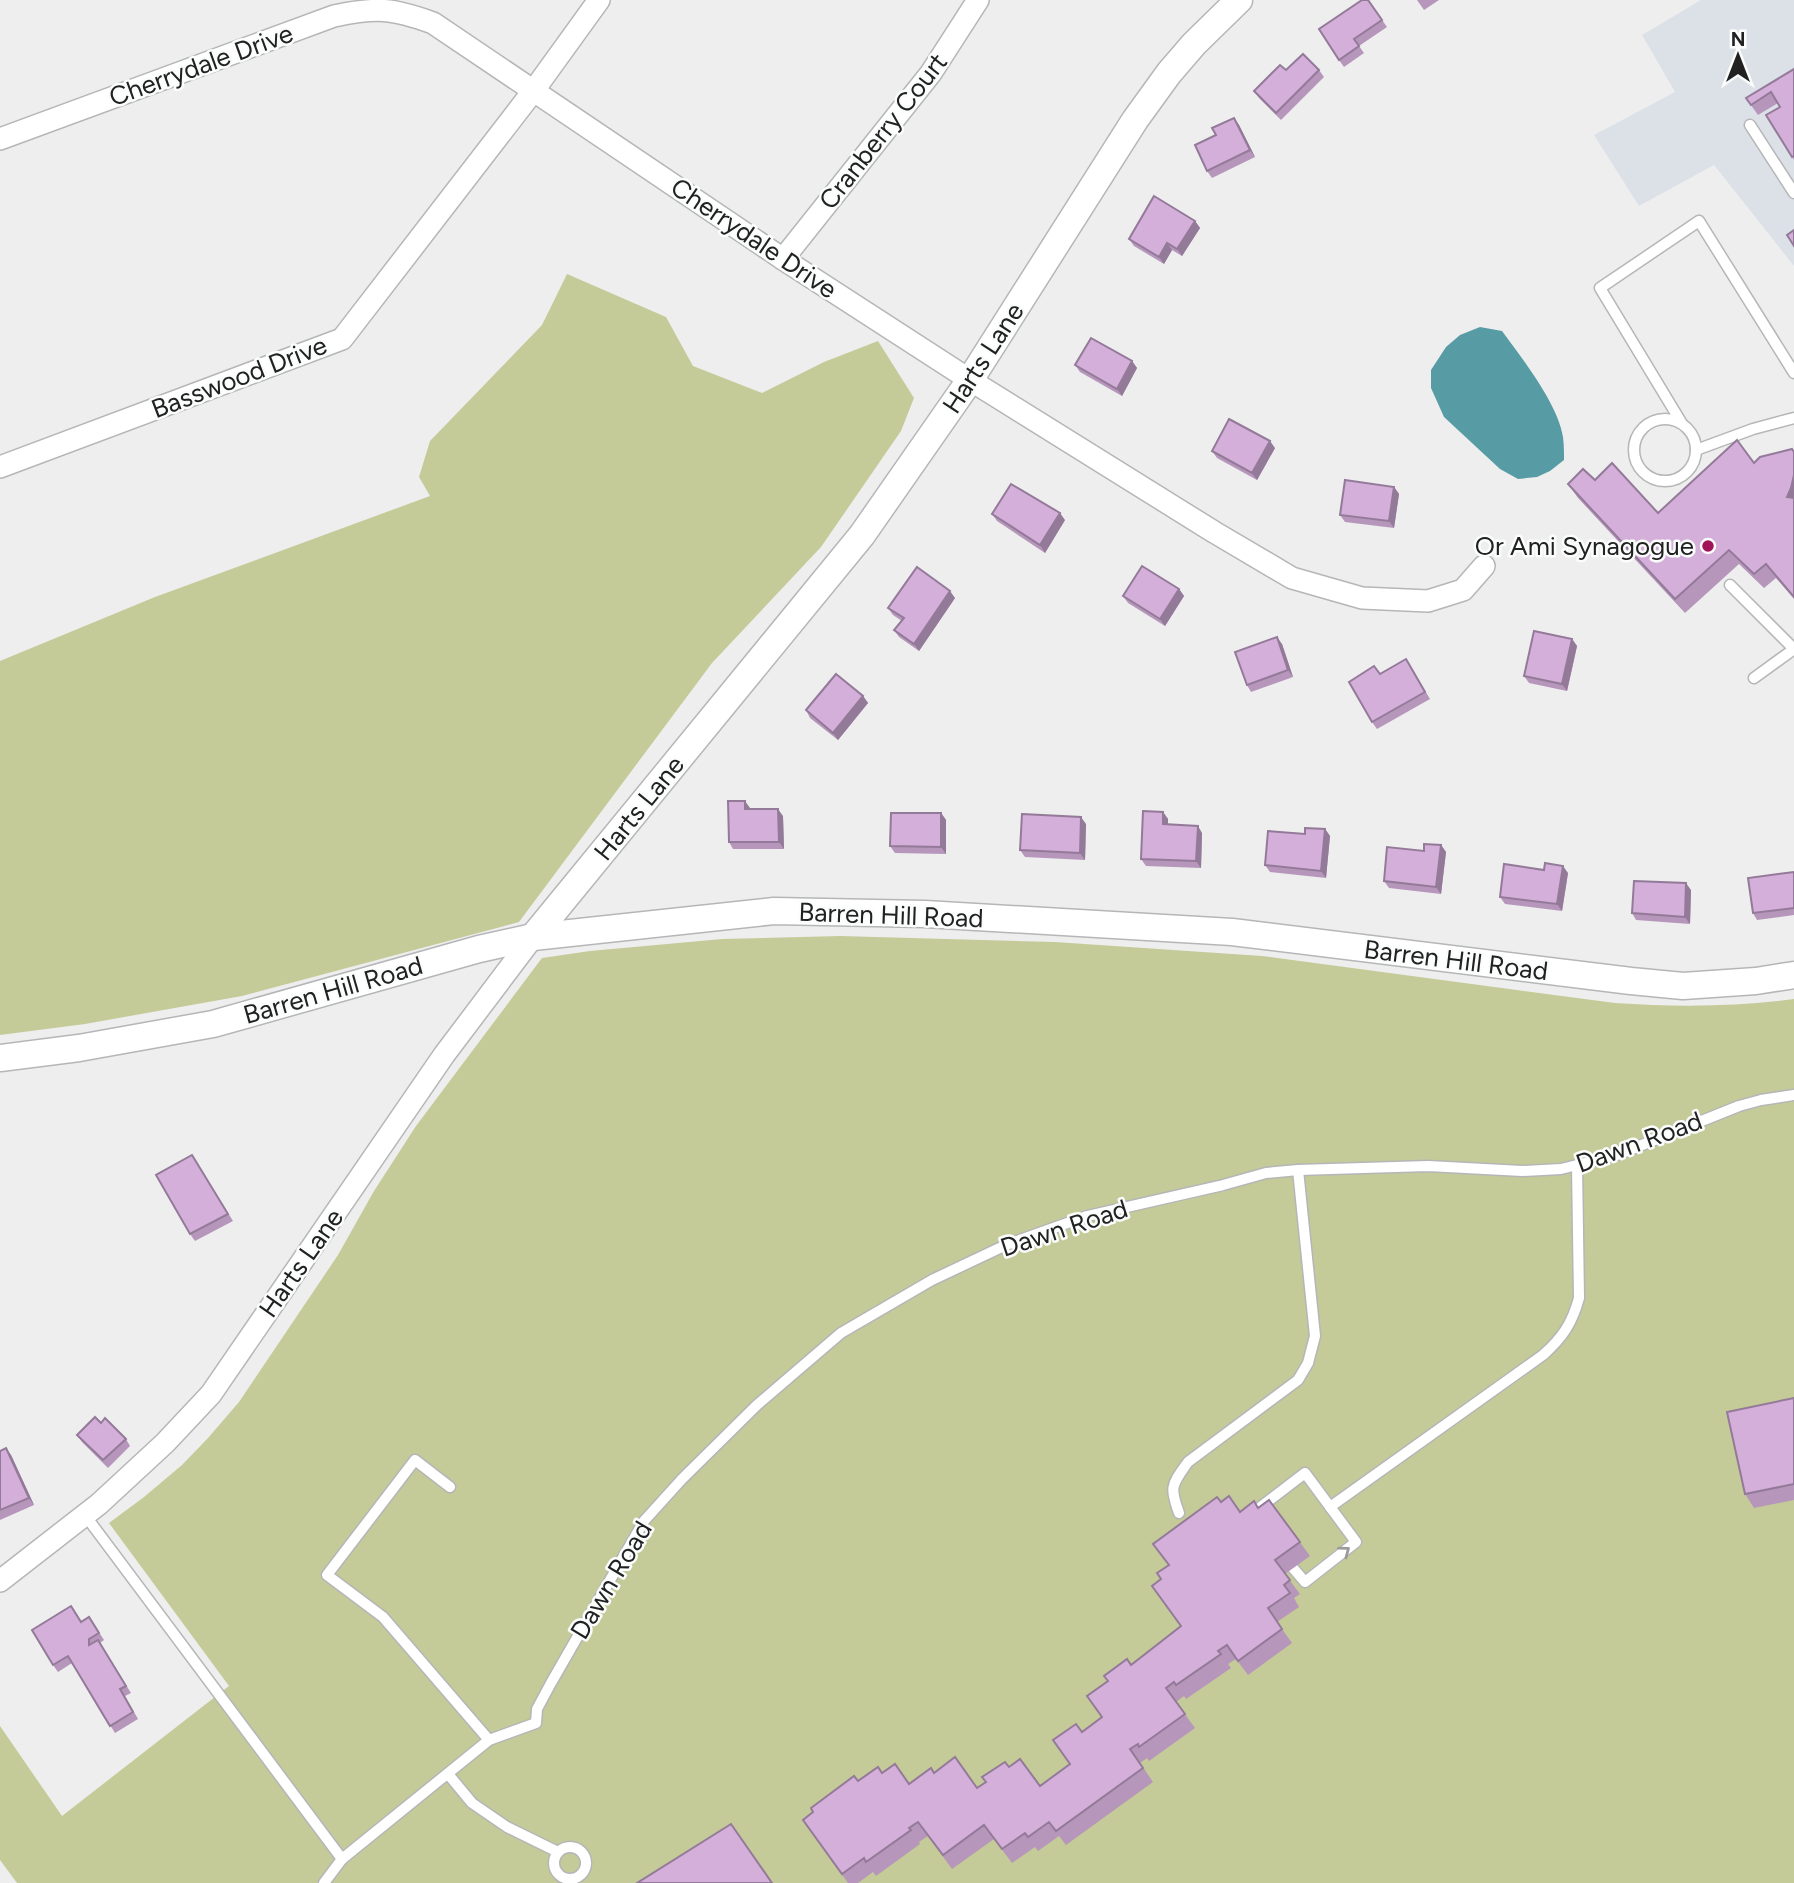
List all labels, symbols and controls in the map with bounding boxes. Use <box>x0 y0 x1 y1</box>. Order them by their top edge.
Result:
street label: Cherrydale Drive <box>105 17 297 113</box>
north arrow <box>1703 21 1773 91</box>
text: N <box>1731 28 1745 51</box>
street label: Cranberry Court <box>812 46 954 215</box>
street label: Cherrydale Drive <box>665 171 843 305</box>
street label: Harts Lane <box>935 297 1031 419</box>
street label: Basswood Drive <box>147 329 331 425</box>
place label: Or Ami Synagogue <box>1475 530 1694 562</box>
marker: Or Ami Synagogue <box>1700 538 1716 554</box>
street label: Harts Lane <box>587 749 691 867</box>
street label: Barren Hill Road <box>798 896 984 934</box>
street label: Barren Hill Road <box>1362 933 1550 987</box>
street label: Barren Hill Road <box>240 949 426 1031</box>
street label: Dawn Road <box>1571 1104 1707 1180</box>
street label: Dawn Road <box>996 1192 1132 1264</box>
street label: Harts Lane <box>252 1202 350 1324</box>
street label: Dawn Road <box>563 1515 659 1645</box>
one-way arrow <box>1337 1547 1350 1560</box>

